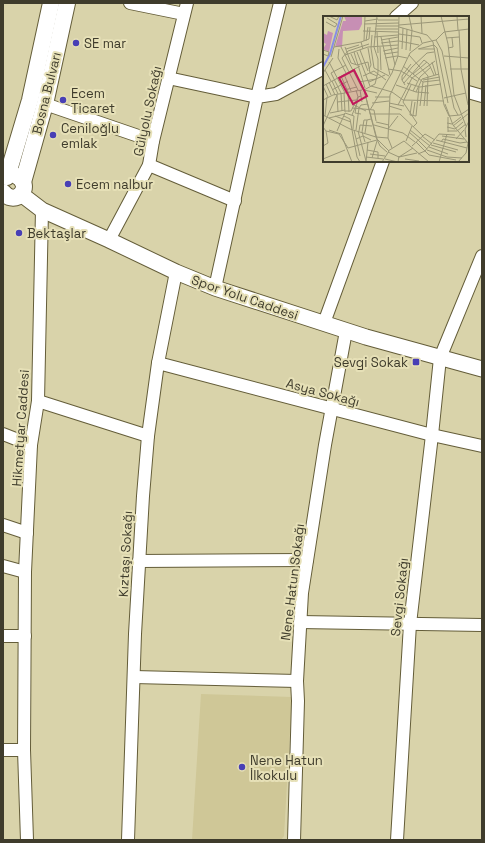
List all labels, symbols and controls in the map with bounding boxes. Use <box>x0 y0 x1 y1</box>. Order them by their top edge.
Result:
inset map <box>323 16 469 162</box>
place label: SE mar <box>84 35 126 52</box>
marker: SE mar <box>71 38 81 48</box>
street label: Bosna Bulvarı <box>28 50 65 136</box>
street label: Gülyolu Sokağı <box>130 64 165 158</box>
place label: Ecem Ticaret <box>71 85 115 117</box>
marker: Ecem Ticaret <box>58 95 68 105</box>
place label: Ceniloğlu emlak <box>61 120 119 152</box>
marker: Ceniloğlu emlak <box>48 130 58 140</box>
place label: Ecem nalbur <box>76 176 153 193</box>
marker: Ecem nalbur <box>63 179 73 189</box>
place label: Bektaşlar <box>27 225 86 242</box>
marker: Bektaşlar <box>14 228 24 238</box>
street label: Spor Yolu Caddesi <box>189 271 301 324</box>
place label: Sevgi Sokak <box>334 354 408 371</box>
marker: Sevgi Sokak <box>411 357 421 367</box>
street label: Hikmetyar Caddesi <box>8 369 33 487</box>
street label: Asya Sokağı <box>284 375 362 410</box>
street label: Kıztaşı Sokağı <box>115 510 136 598</box>
street label: Nene Hatun Sokağı <box>277 523 308 642</box>
street label: Sevgi Sokağı <box>387 557 412 637</box>
place label: Nene Hatun İlkokulu <box>250 752 323 784</box>
marker: Nene Hatun İlkokulu <box>237 762 247 772</box>

